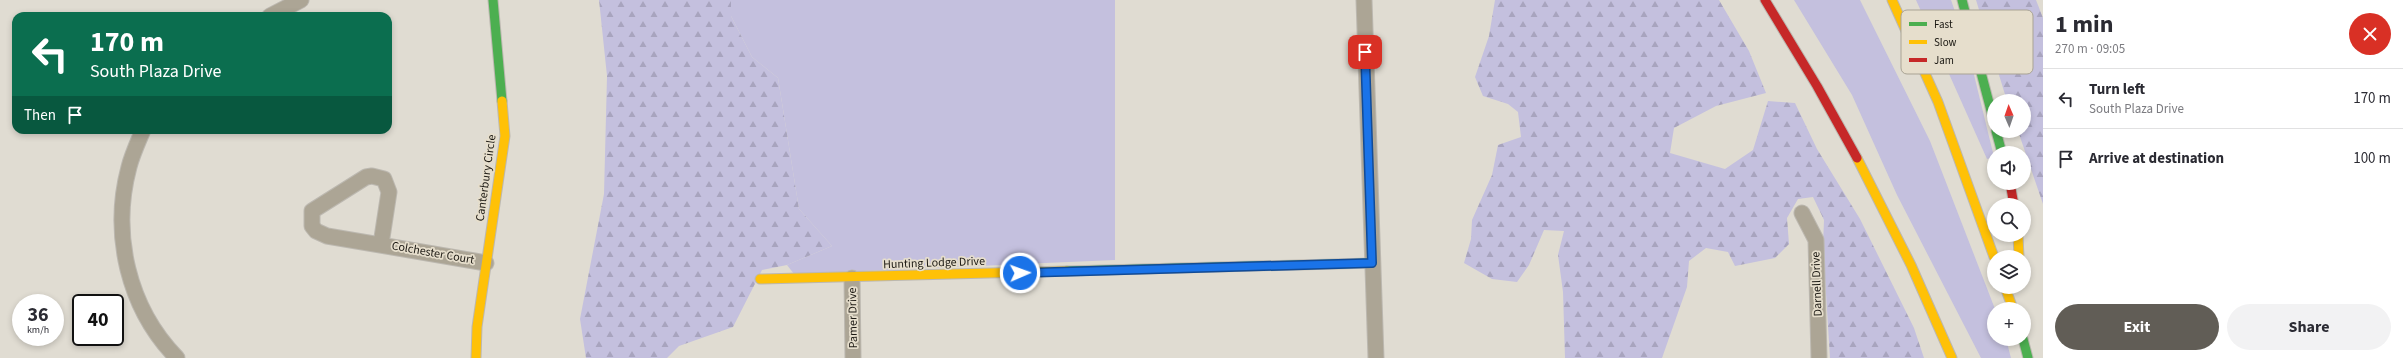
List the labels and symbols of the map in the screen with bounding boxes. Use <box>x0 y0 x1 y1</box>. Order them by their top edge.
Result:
legend <box>1901 10 2033 74</box>
text: Fast <box>1934 17 1953 32</box>
pin <box>1348 35 1382 69</box>
text: Slow <box>1934 35 1957 50</box>
text: Jam <box>1934 53 1954 68</box>
north arrow <box>1987 94 2031 138</box>
street label: Canterbury Circle <box>471 133 501 222</box>
street label: Colchester Court <box>390 237 476 269</box>
street label: Darnell Drive <box>1807 251 1827 317</box>
position arrow <box>999 252 1041 294</box>
street label: Hunting Lodge Drive <box>883 253 985 273</box>
street label: Pamer Drive <box>844 287 862 349</box>
speed limit sign: 40 <box>72 294 124 346</box>

